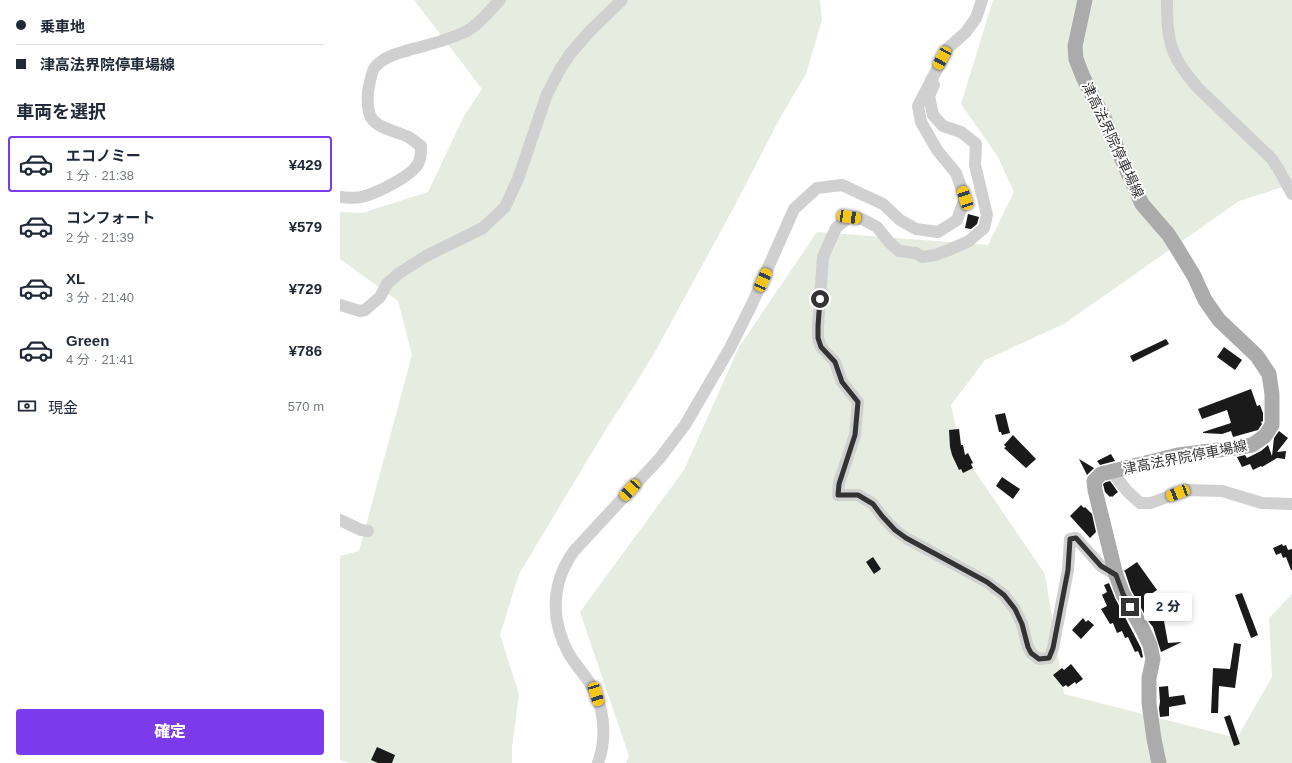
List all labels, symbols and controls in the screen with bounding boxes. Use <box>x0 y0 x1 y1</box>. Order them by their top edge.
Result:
text: 乗車地 <box>40 18 85 35</box>
car <box>931 45 953 71</box>
text: 津高法界院停車場線 <box>40 56 175 73</box>
street label: 津高法界院停車場線 <box>1079 80 1147 200</box>
text: 車両を選択 <box>16 102 106 122</box>
icon: car <box>18 146 54 182</box>
text: エコノミー <box>66 147 141 164</box>
text: ¥429 <box>289 156 322 173</box>
text: 1 分 · 21:38 <box>66 168 134 183</box>
car <box>956 185 974 211</box>
icon: car <box>18 208 54 244</box>
text: コンフォート <box>66 209 156 226</box>
car <box>836 209 862 225</box>
text: ¥579 <box>289 218 322 235</box>
text: 2 分 · 21:39 <box>66 230 134 245</box>
car <box>753 267 773 293</box>
icon: car <box>18 270 54 306</box>
text: XL <box>66 270 85 287</box>
text: ¥729 <box>289 280 322 297</box>
text: 3 分 · 21:40 <box>66 290 134 305</box>
route start <box>811 290 829 308</box>
icon: car <box>18 332 54 368</box>
text: Green <box>66 332 109 349</box>
text: ¥786 <box>289 342 322 359</box>
text: 4 分 · 21:41 <box>66 352 134 367</box>
icon: cash <box>16 395 38 417</box>
text: 現金 <box>48 399 78 416</box>
text: 570 m <box>288 399 324 414</box>
street label: 津高法界院停車場線 <box>1122 437 1248 477</box>
car <box>617 477 643 503</box>
car <box>1165 483 1191 503</box>
callout: 2 分 <box>1144 593 1192 621</box>
route end <box>1121 598 1139 616</box>
text: 2 分 <box>1156 599 1180 614</box>
car <box>587 681 605 707</box>
button: 確定 <box>16 709 324 755</box>

